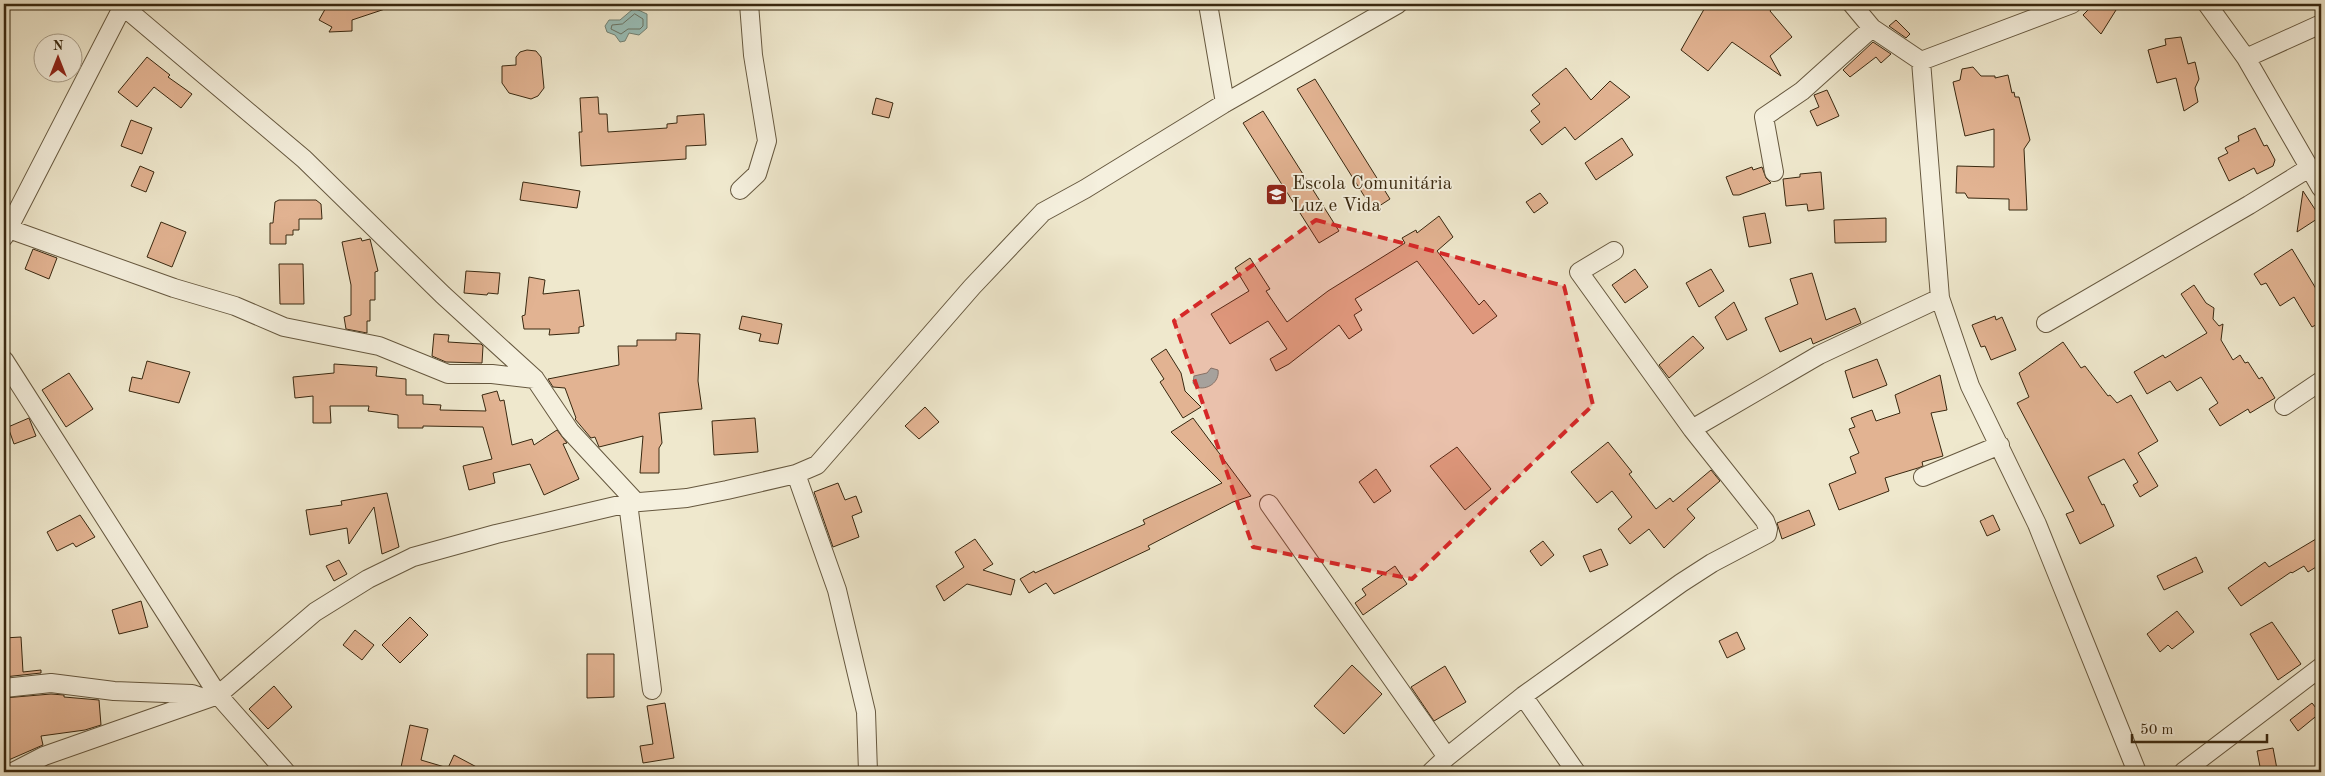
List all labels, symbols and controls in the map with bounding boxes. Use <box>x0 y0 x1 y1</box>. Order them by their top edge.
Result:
north arrow <box>32 32 82 82</box>
text: N <box>53 39 64 53</box>
place label: Escola Comunitária Luz e Vida <box>1292 175 1453 216</box>
school or university icon: Escola Comunitária Luz e Vida <box>1264 183 1288 207</box>
scale bar <box>2132 711 2268 743</box>
text: 50 m <box>2140 723 2174 738</box>

